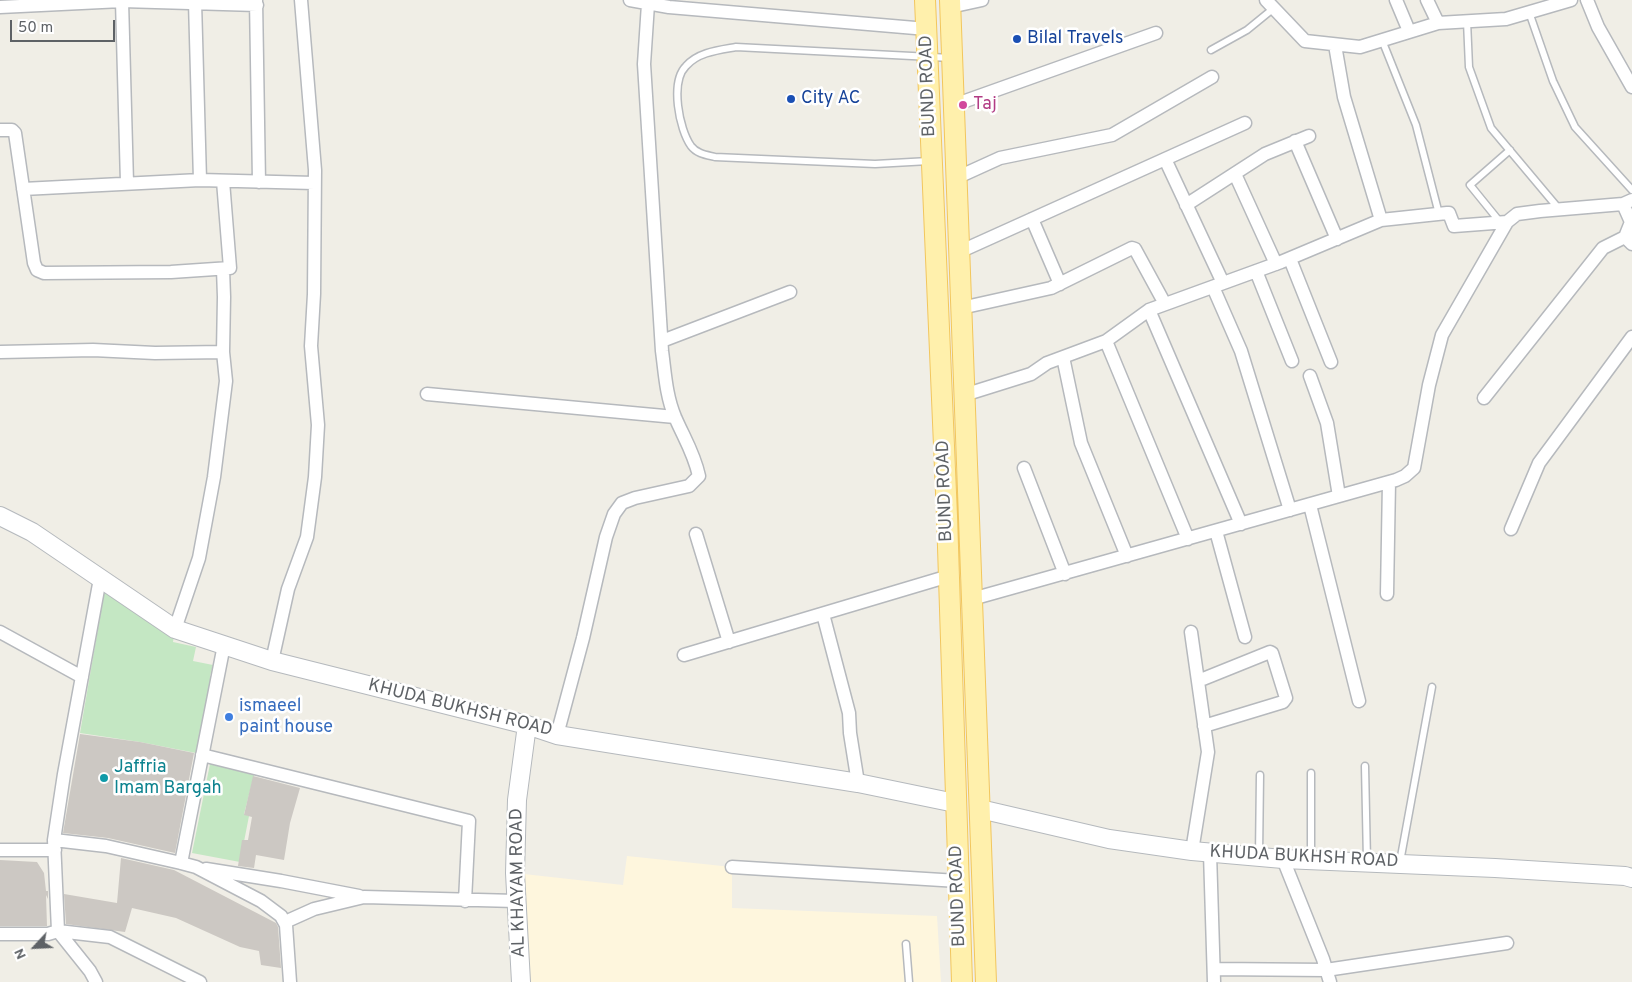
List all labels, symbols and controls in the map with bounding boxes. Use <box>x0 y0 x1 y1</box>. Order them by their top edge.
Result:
scale bar <box>12 10 118 42</box>
text: 50 m <box>18 19 53 38</box>
place label: Bilal Travels <box>1027 28 1123 50</box>
marker: Bilal Travels <box>1011 33 1023 45</box>
street label: BUND ROAD <box>916 35 942 137</box>
place label: City AC <box>801 88 861 110</box>
marker: City AC <box>785 93 797 105</box>
place label: Taj <box>973 94 997 116</box>
marker: Taj <box>957 99 969 111</box>
street label: BUND ROAD <box>933 440 959 542</box>
street label: KHUDA BUKHSH ROAD <box>366 676 554 742</box>
place label: ismaeel paint house <box>239 696 333 739</box>
marker: ismaeel paint house <box>223 711 235 723</box>
place label: Jaffria Imam Bargah <box>114 757 222 800</box>
marker: Jaffria Imam Bargah <box>98 772 110 784</box>
street label: AL KHAYAM ROAD <box>507 808 531 958</box>
street label: KHUDA BUKHSH ROAD <box>1209 842 1399 874</box>
street label: BUND ROAD <box>946 845 972 947</box>
north arrow <box>10 922 60 972</box>
text: N <box>11 945 31 962</box>

